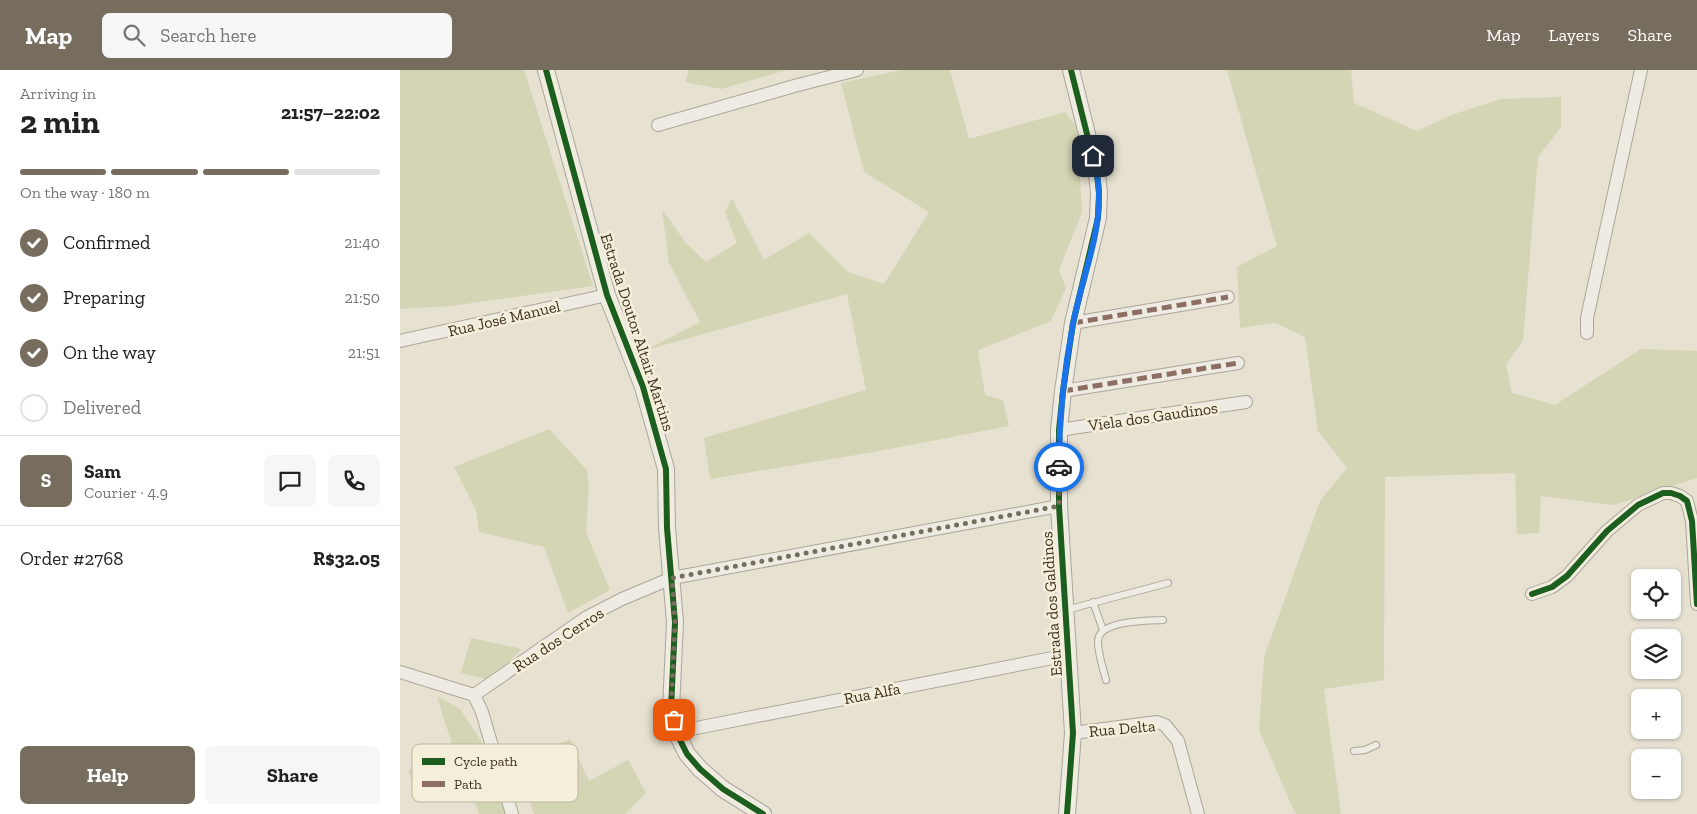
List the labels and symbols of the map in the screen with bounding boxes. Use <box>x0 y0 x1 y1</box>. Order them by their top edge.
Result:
pin <box>1072 135 1114 177</box>
street label: Estrada Doutor Altair Martins <box>597 231 679 434</box>
street label: Rua José Manuel <box>446 296 562 341</box>
street label: Viela dos Gaudinos <box>1086 398 1219 435</box>
courier <box>1034 442 1084 492</box>
street label: Estrada dos Galdinos <box>1037 531 1066 677</box>
street label: Rua dos Cerros <box>509 603 607 676</box>
street label: Rua Alfa <box>842 679 902 708</box>
pin <box>653 699 695 741</box>
street label: Rua Delta <box>1088 716 1156 741</box>
legend <box>412 744 578 802</box>
text: Cycle path <box>454 753 518 770</box>
text: Path <box>454 776 482 793</box>

